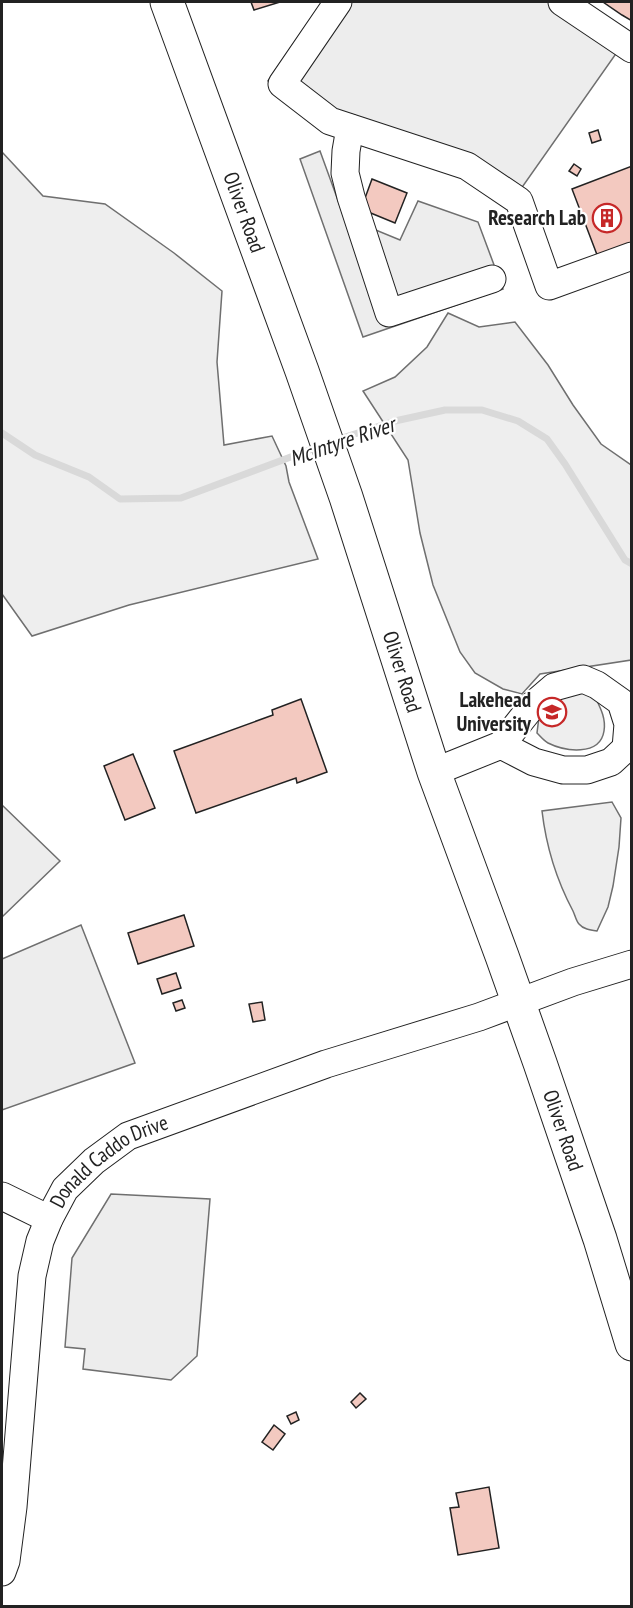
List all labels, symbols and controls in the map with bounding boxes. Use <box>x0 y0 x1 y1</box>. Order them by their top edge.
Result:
street label: Oliver Road <box>217 168 272 256</box>
building icon: Research Lab <box>591 202 623 234</box>
place label: Research Lab <box>488 204 586 231</box>
water label: McIntyre River <box>286 409 401 472</box>
street label: Oliver Road <box>377 628 428 716</box>
place label: Lakehead University <box>456 686 532 737</box>
school or university icon: Lakehead University <box>536 696 568 728</box>
street label: Oliver Road <box>537 1086 590 1174</box>
street label: Donald Caddo Drive <box>43 1109 172 1212</box>

